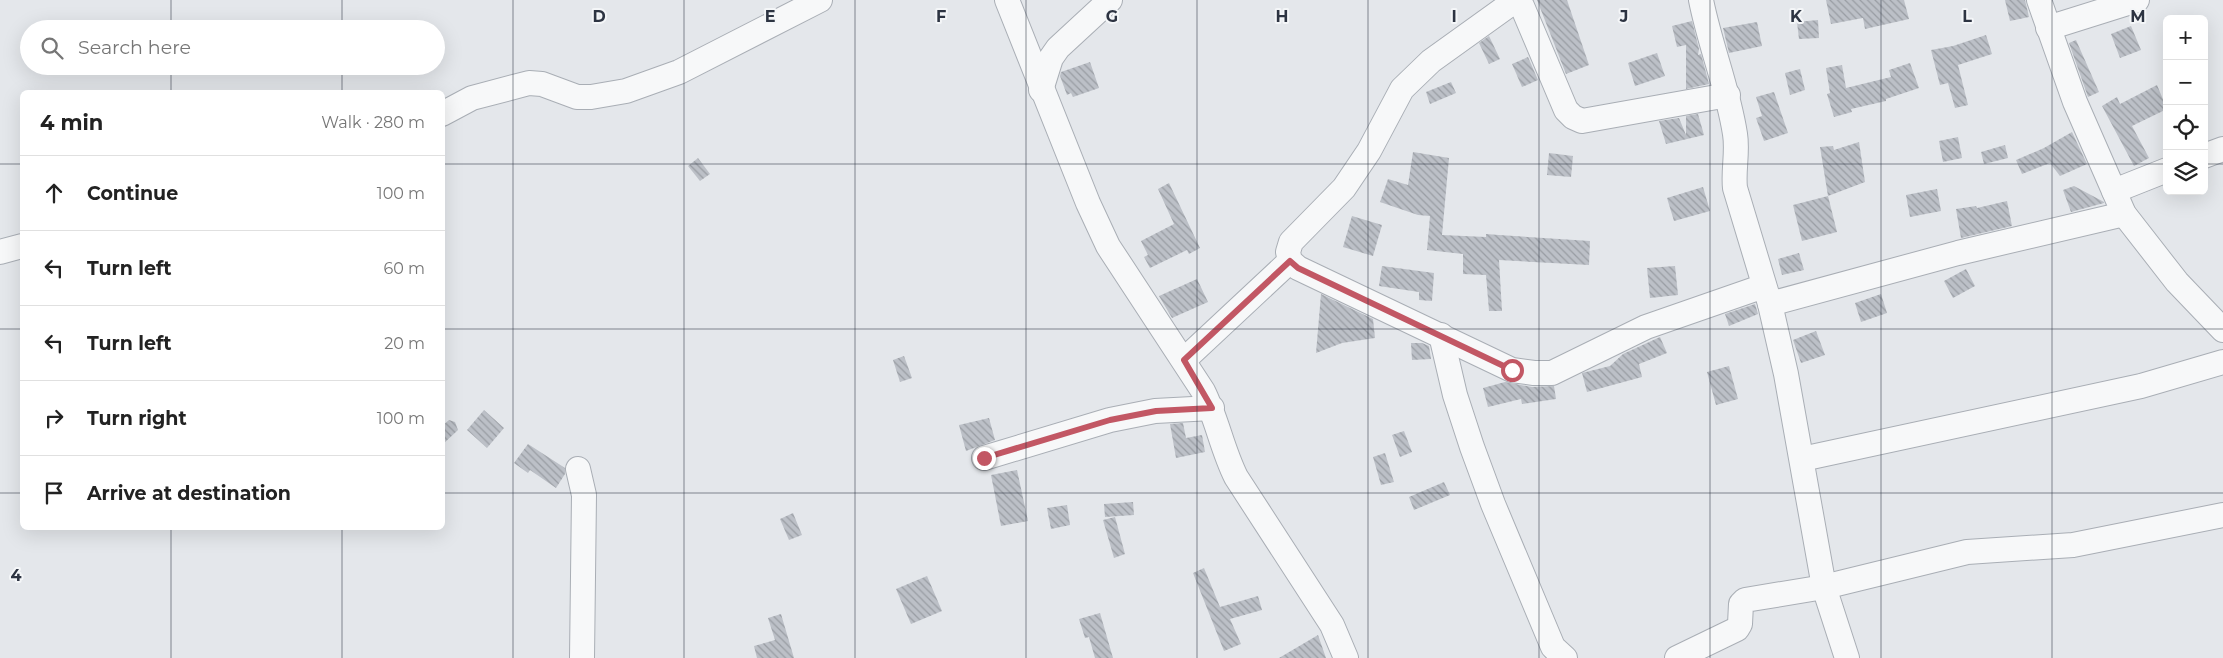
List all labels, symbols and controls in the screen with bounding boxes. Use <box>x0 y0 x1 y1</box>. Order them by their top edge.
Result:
text: D <box>592 7 606 26</box>
text: E <box>765 7 775 26</box>
text: F <box>936 7 946 26</box>
text: G <box>1106 7 1118 26</box>
text: H <box>1276 7 1288 26</box>
text: I <box>1451 7 1457 26</box>
text: J <box>1619 7 1628 26</box>
text: K <box>1790 7 1803 26</box>
text: L <box>1962 7 1972 26</box>
text: M <box>2130 7 2146 26</box>
map controls <box>2163 15 2208 195</box>
button: + <box>2163 15 2208 60</box>
search box <box>20 20 445 75</box>
icon: search <box>38 34 66 62</box>
text: Search here <box>78 36 191 59</box>
button: − <box>2163 60 2208 105</box>
button: locate <box>2163 105 2208 150</box>
text: 4 min <box>40 110 103 135</box>
text: Walk · 280 m <box>321 113 425 132</box>
button: layers <box>2163 150 2208 195</box>
icon: ahead <box>40 179 68 207</box>
text: Continue <box>87 182 178 205</box>
text: 100 m <box>377 184 425 203</box>
icon: left <box>40 254 68 282</box>
text: Turn left <box>87 257 172 280</box>
text: 60 m <box>383 259 425 278</box>
icon: left <box>40 329 68 357</box>
text: Turn left <box>87 332 172 355</box>
text: 20 m <box>384 334 425 353</box>
route start <box>1501 359 1524 382</box>
icon: right <box>40 404 68 432</box>
text: Turn right <box>87 407 187 430</box>
text: 100 m <box>377 409 425 428</box>
route end <box>973 447 996 470</box>
icon: arrive <box>40 479 68 507</box>
text: Arrive at destination <box>87 482 291 505</box>
text: 4 <box>10 566 22 585</box>

